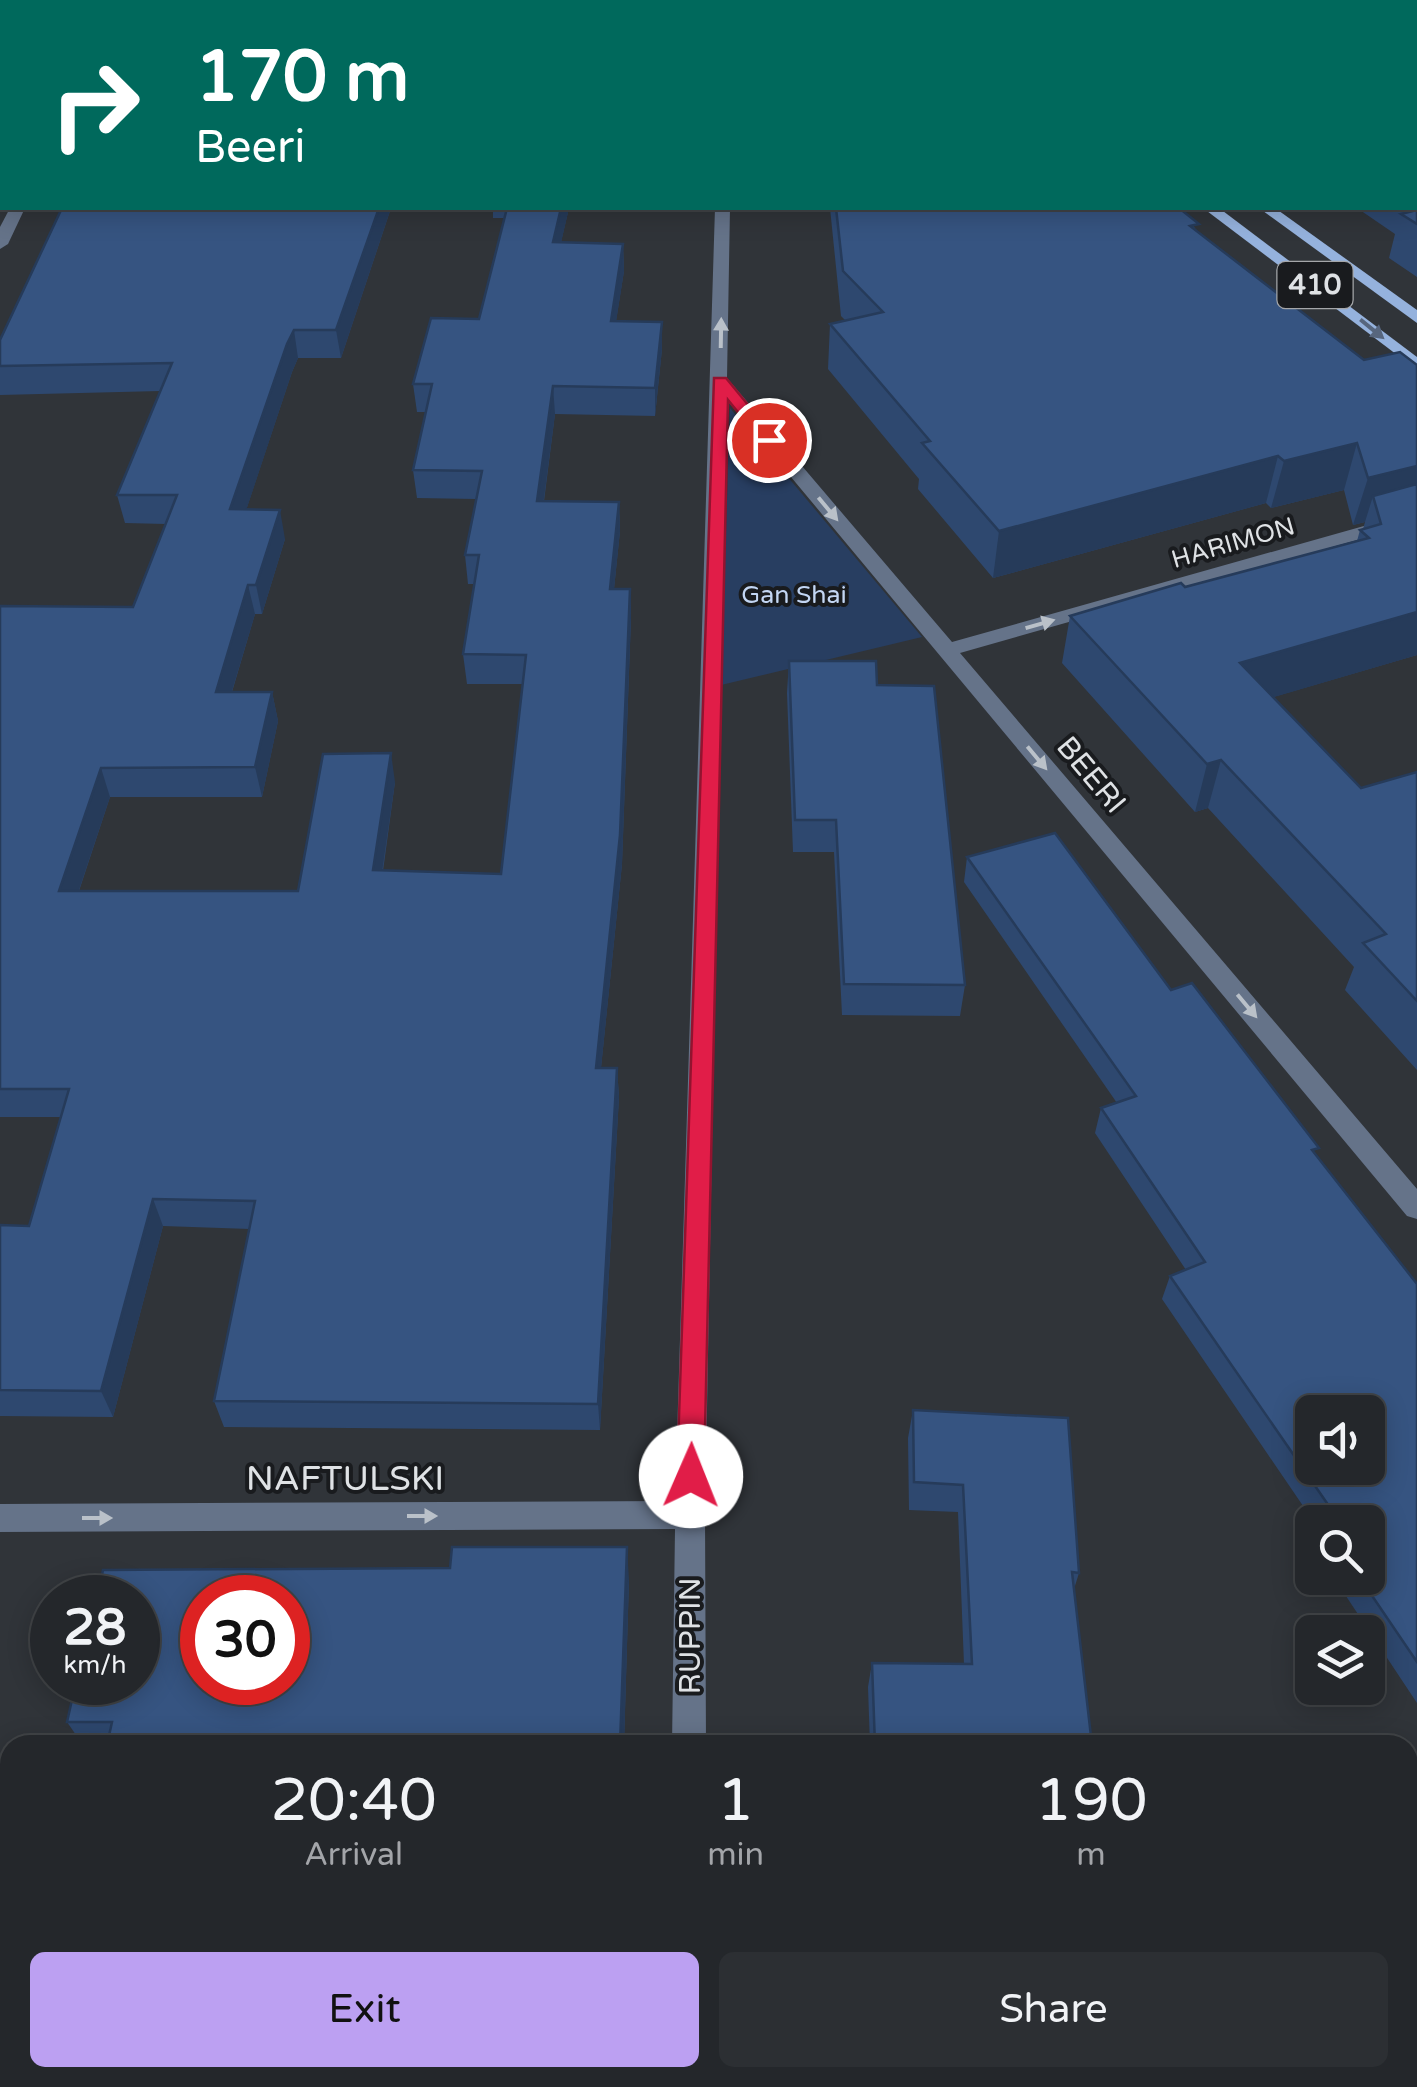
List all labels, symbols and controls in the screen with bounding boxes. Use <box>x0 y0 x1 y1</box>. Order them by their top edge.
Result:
text: 170 m <box>195 36 409 120</box>
icon: right <box>30 40 160 170</box>
text: Beeri <box>195 121 305 175</box>
road number: 410 <box>1278 262 1352 308</box>
one-way arrow <box>713 316 729 348</box>
one-way arrow <box>1359 318 1385 339</box>
pin <box>727 398 812 483</box>
icon: arrive <box>742 413 797 468</box>
one-way arrow <box>817 497 838 522</box>
street label: HARIMON <box>1168 511 1298 575</box>
park label: Gan Shai <box>741 580 847 610</box>
one-way arrow <box>1025 615 1056 631</box>
street label: BEERI <box>1048 729 1134 821</box>
one-way arrow <box>1026 745 1048 770</box>
one-way arrow <box>1236 994 1257 1019</box>
map controls <box>1295 1395 1385 1705</box>
button: sound <box>1295 1395 1385 1485</box>
position arrow <box>639 1424 743 1528</box>
street label: NAFTULSKI <box>246 1458 444 1500</box>
button: search <box>1295 1505 1385 1595</box>
one-way arrow <box>407 1508 439 1524</box>
one-way arrow <box>82 1510 114 1526</box>
speed limit sign: 30 <box>180 1575 310 1705</box>
street label: RUPPIN <box>672 1577 709 1695</box>
text: 28 <box>64 1598 126 1658</box>
button: layers <box>1295 1615 1385 1705</box>
text: km/h <box>64 1650 126 1680</box>
text: 20:40 <box>270 1765 437 1837</box>
text: 1 <box>717 1765 754 1837</box>
text: 190 <box>1034 1765 1148 1837</box>
text: Arrival <box>304 1836 403 1874</box>
text: min <box>707 1836 764 1874</box>
text: m <box>1076 1836 1106 1874</box>
button: Exit <box>30 1952 699 2067</box>
button: Share <box>719 1952 1388 2067</box>

